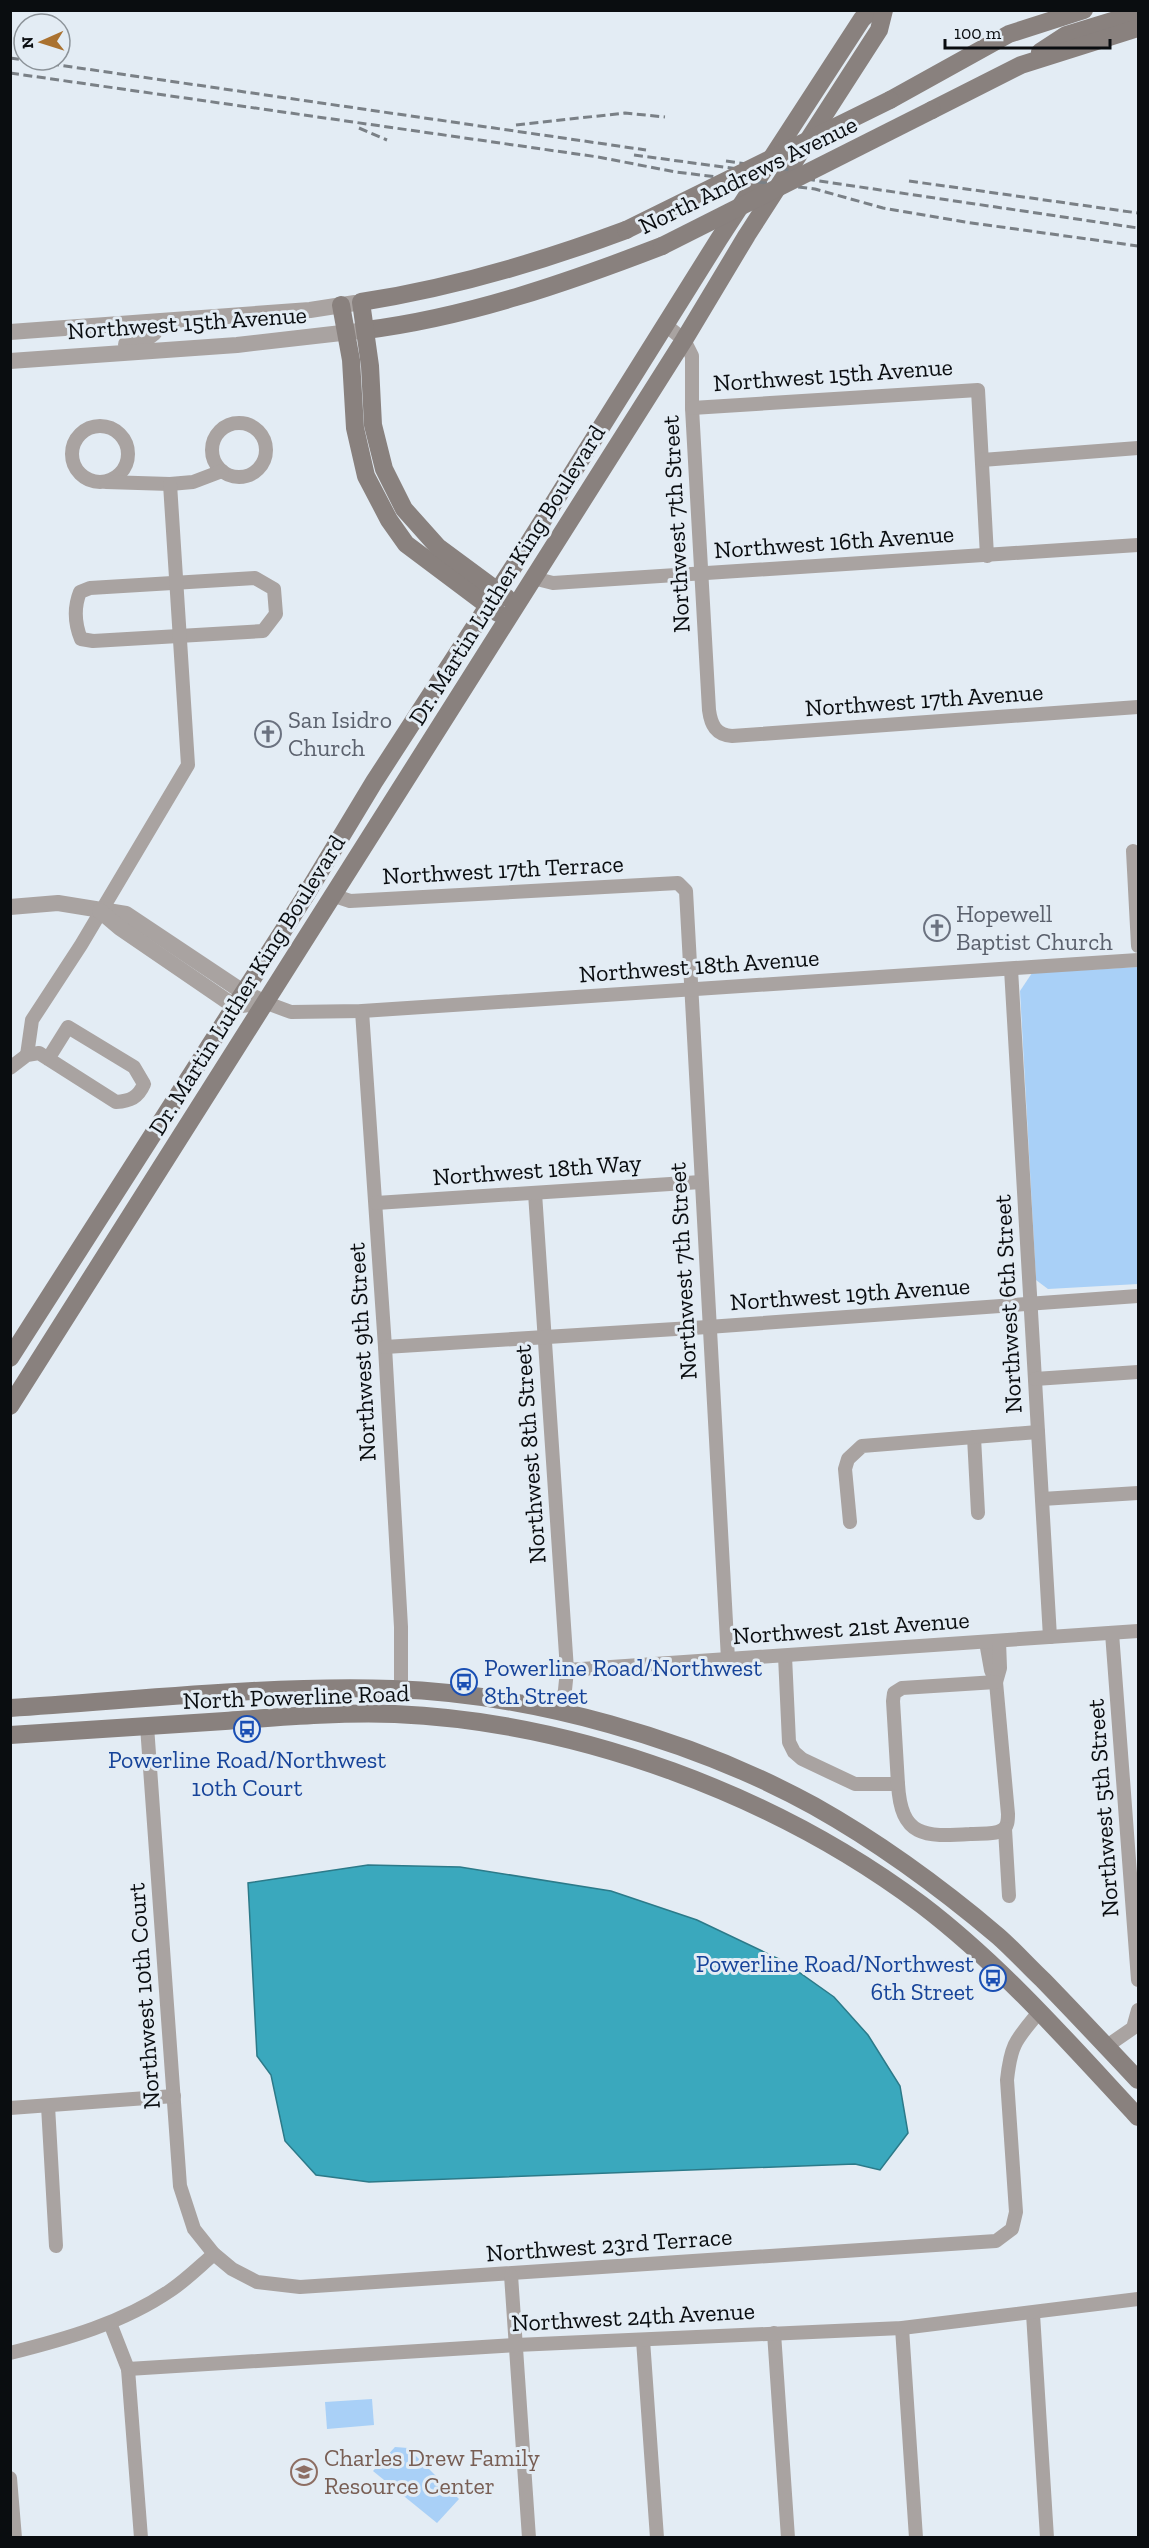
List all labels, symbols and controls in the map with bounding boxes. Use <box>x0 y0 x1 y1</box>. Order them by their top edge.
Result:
north arrow <box>12 12 72 72</box>
scale bar <box>945 12 1110 50</box>
text: 100 m <box>954 22 1002 44</box>
text: N <box>18 36 37 49</box>
street label: North Andrews Avenue <box>634 109 862 240</box>
street label: Northwest 15th Avenue <box>66 300 308 345</box>
street label: Northwest 15th Avenue <box>712 352 954 397</box>
street label: Northwest 7th Street <box>655 414 696 634</box>
street label: Dr. Martin Luther King Boulevard <box>402 419 611 730</box>
street label: Northwest 16th Avenue <box>713 519 955 564</box>
street label: Northwest 17th Avenue <box>804 677 1044 722</box>
place label: San Isidro Church <box>288 705 392 762</box>
church icon: San Isidro Church <box>253 719 283 749</box>
street label: Dr. Martin Luther King Boulevard <box>142 829 351 1140</box>
street label: Northwest 17th Terrace <box>382 849 624 890</box>
place label: Hopewell Baptist Church <box>956 899 1113 956</box>
church icon: Hopewell Baptist Church <box>922 913 952 943</box>
street label: Northwest 18th Avenue <box>578 943 820 988</box>
street label: Northwest 18th Way <box>432 1148 643 1191</box>
street label: Northwest 7th Street <box>662 1161 703 1381</box>
street label: Northwest 6th Street <box>987 1194 1028 1414</box>
street label: Northwest 9th Street <box>341 1242 382 1462</box>
street label: Northwest 19th Avenue <box>729 1271 971 1316</box>
street label: Northwest 8th Street <box>507 1343 552 1564</box>
street label: Northwest 21st Avenue <box>731 1605 970 1650</box>
place label: Powerline Road/Northwest 8th Street <box>484 1653 762 1710</box>
bus stop icon: Powerline Road/Northwest 8th Street <box>449 1667 479 1697</box>
street label: North Powerline Road <box>182 1678 410 1715</box>
street label: Northwest 5th Street <box>1080 1698 1125 1918</box>
bus stop icon: Powerline Road/Northwest 10th Court <box>232 1714 262 1744</box>
place label: Powerline Road/Northwest 10th Court <box>108 1745 386 1802</box>
street label: Northwest 10th Court <box>121 1882 166 2110</box>
place label: Powerline Road/Northwest 6th Street <box>696 1949 974 2006</box>
bus stop icon: Powerline Road/Northwest 6th Street <box>978 1963 1008 1993</box>
street label: Northwest 23rd Terrace <box>485 2221 733 2268</box>
street label: Northwest 24th Avenue <box>510 2296 756 2337</box>
place label: Charles Drew Family Resource Center <box>324 2443 541 2500</box>
school or university icon: Charles Drew Family Resource Center <box>289 2457 319 2487</box>

